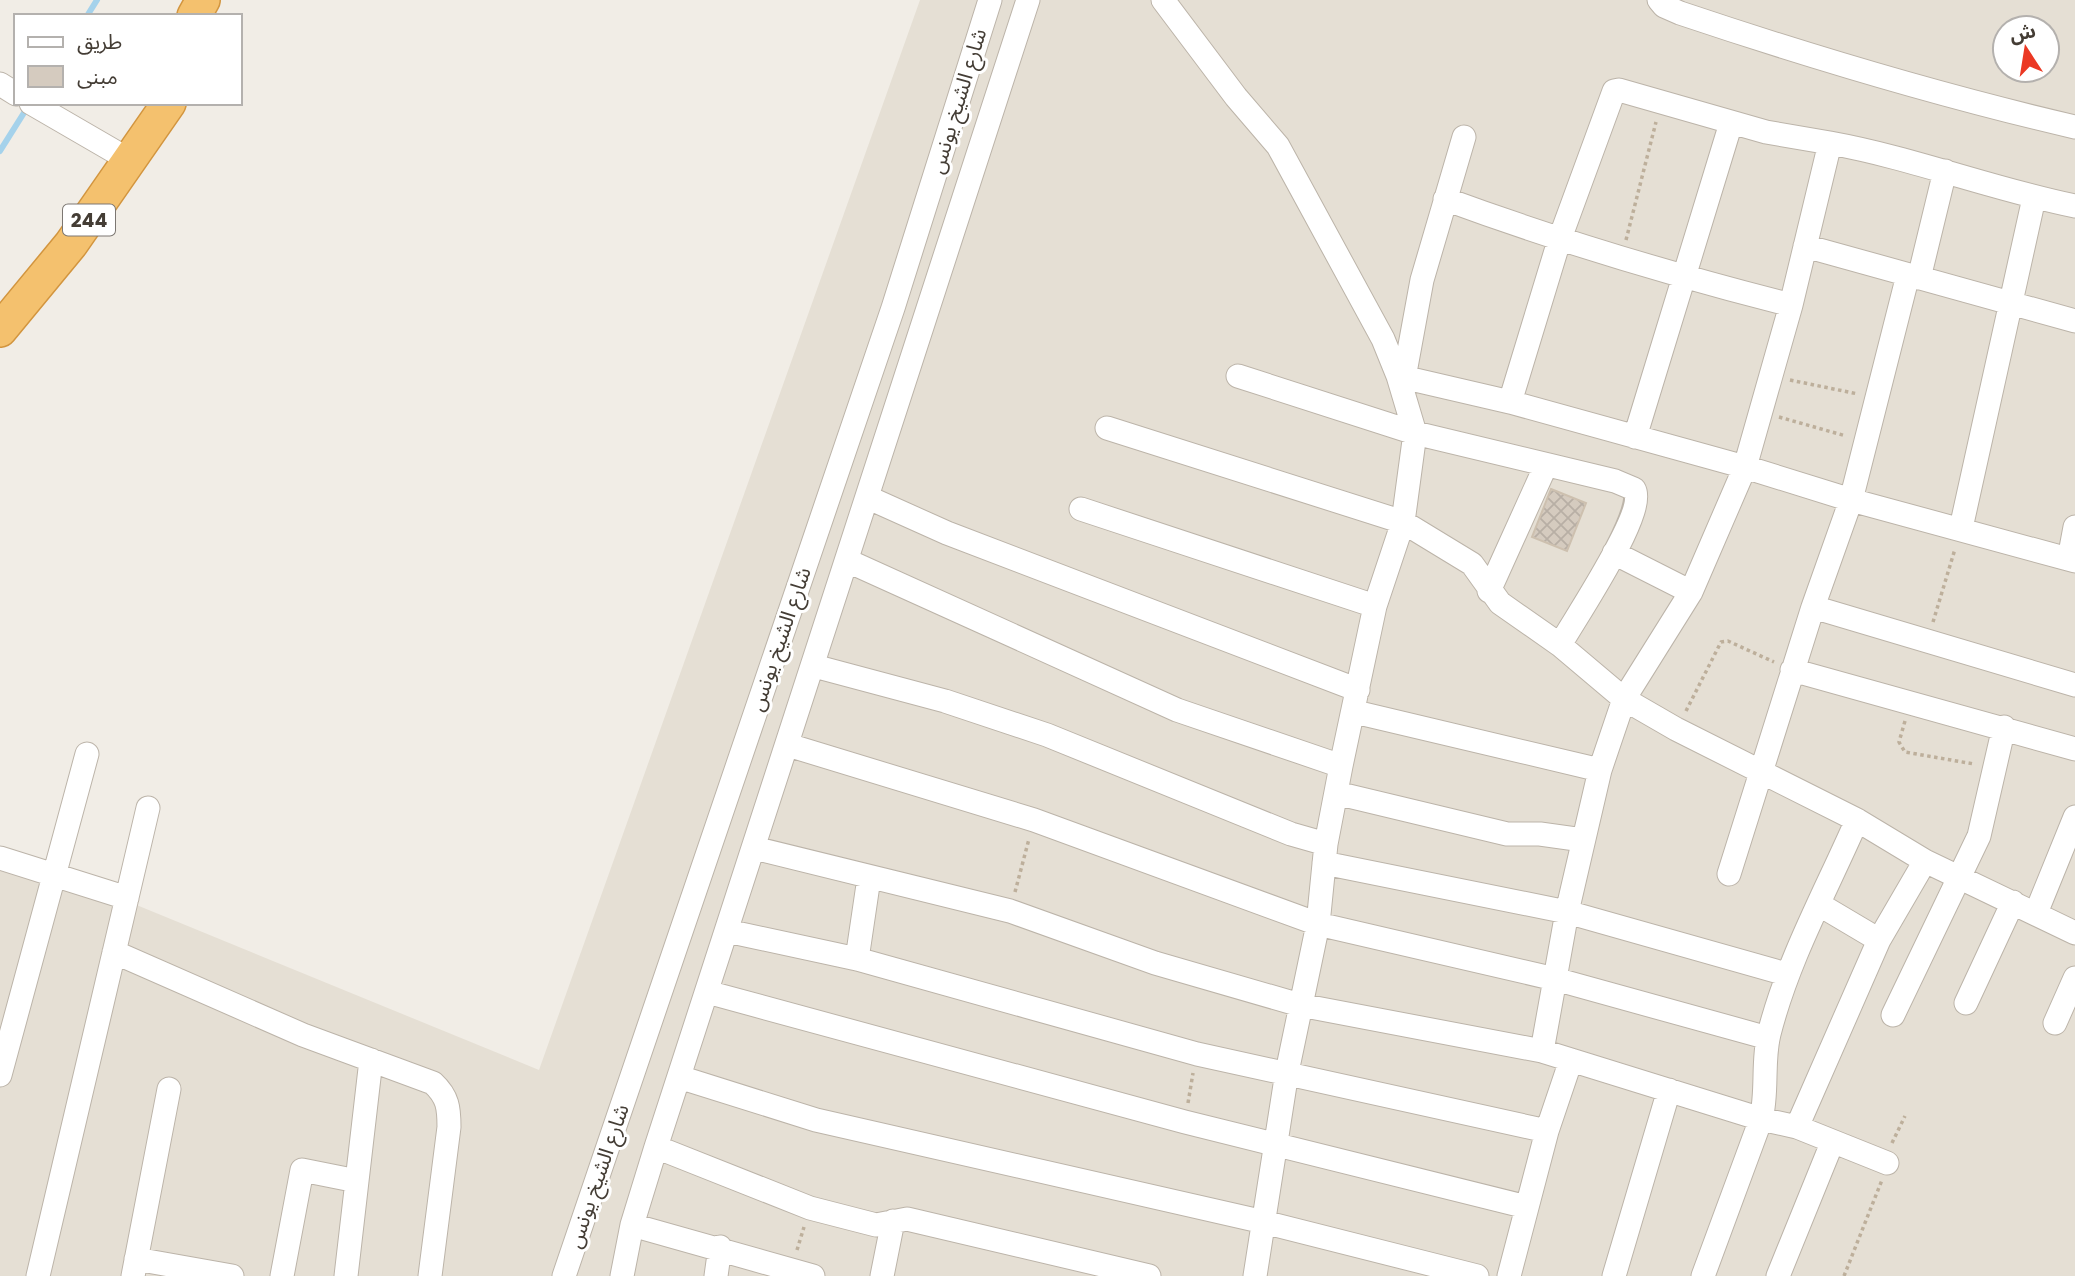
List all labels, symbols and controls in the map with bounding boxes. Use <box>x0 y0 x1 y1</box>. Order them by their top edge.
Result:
legend <box>14 14 242 105</box>
north arrow <box>1991 14 2061 84</box>
text: ش <box>2007 17 2038 49</box>
street label: شارع الشيخ يونس <box>922 25 994 177</box>
text: طريق <box>77 27 122 56</box>
text: مبنى <box>77 62 118 91</box>
road number: 244 <box>63 204 115 235</box>
street label: شارع الشيخ يونس <box>741 563 819 715</box>
street label: شارع الشيخ يونس <box>559 1100 637 1252</box>

